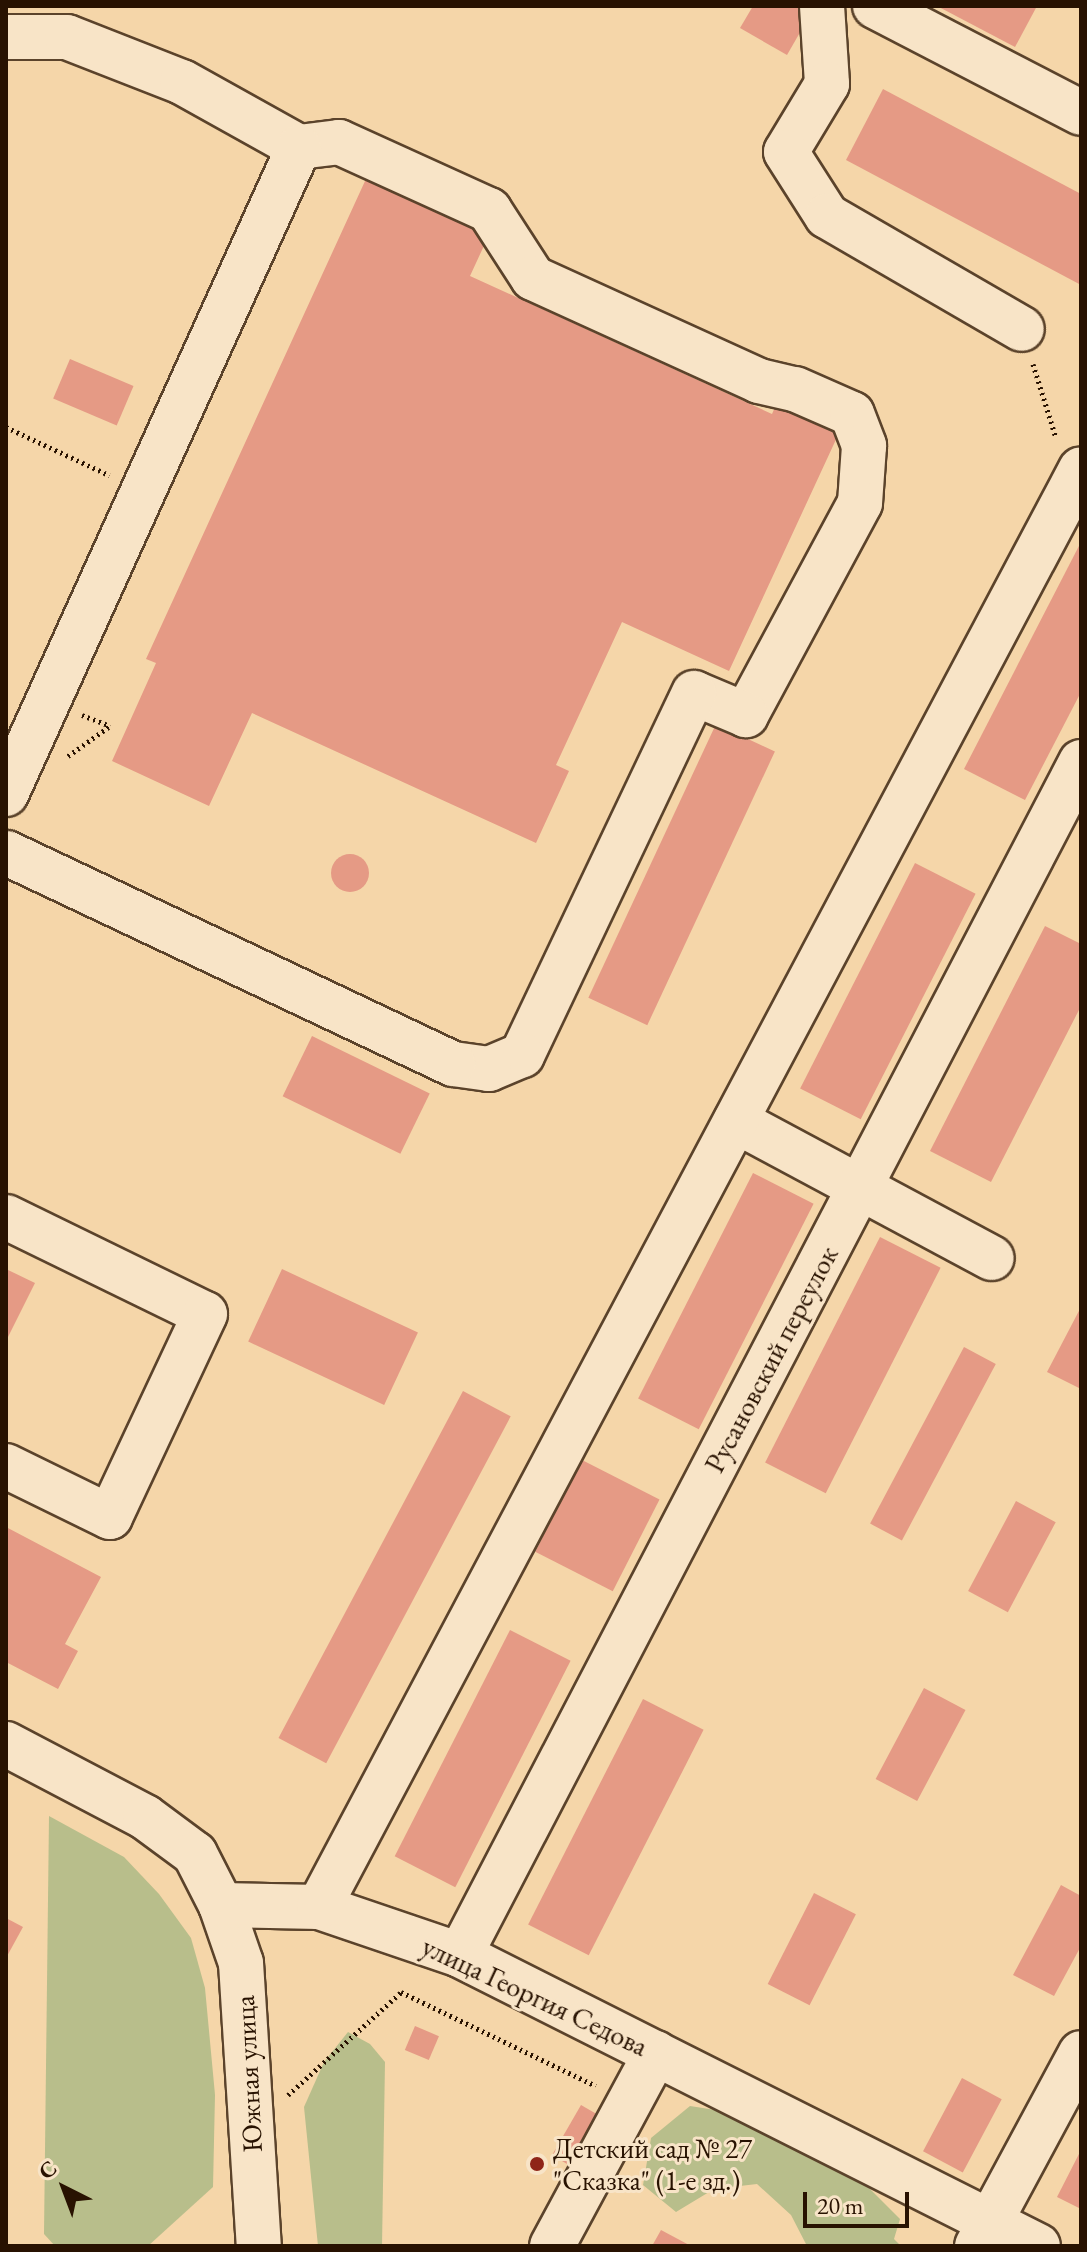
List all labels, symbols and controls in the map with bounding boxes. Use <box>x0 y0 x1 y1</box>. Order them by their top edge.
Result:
street label: Русановский переулок <box>697 1240 845 1478</box>
street label: улица Георгия Седова <box>417 1929 653 2063</box>
street label: Южная улица <box>227 1994 269 2154</box>
place label: Детский сад № 27 "Сказка" (1-е зд.) <box>553 2131 752 2197</box>
north arrow <box>24 2148 104 2228</box>
text: С <box>32 2154 63 2186</box>
marker: Детский сад № 27 "Сказка" (1-е зд.) <box>528 2155 546 2173</box>
scale bar <box>807 2176 913 2226</box>
text: 20 m <box>817 2190 864 2221</box>

